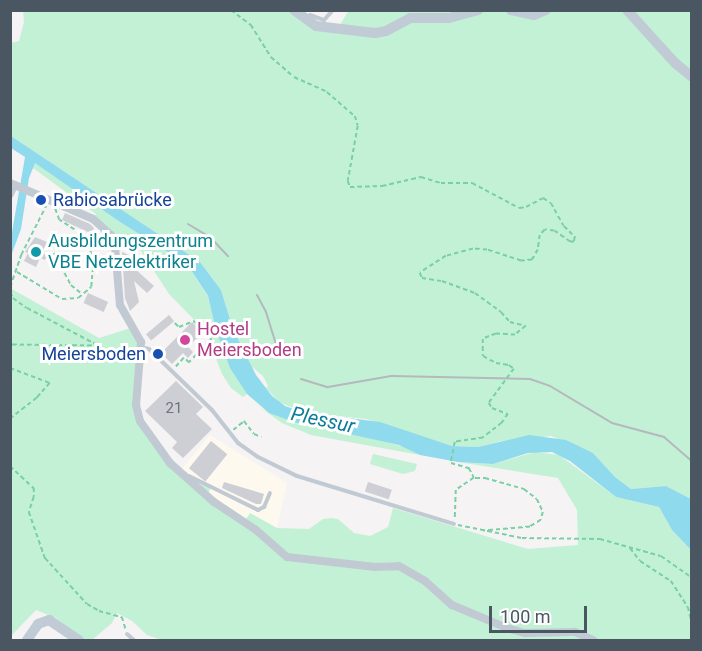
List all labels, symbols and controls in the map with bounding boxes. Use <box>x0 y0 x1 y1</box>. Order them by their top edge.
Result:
place label: Rabiosabrücke <box>53 189 172 211</box>
marker: Rabiosabrücke <box>34 193 48 207</box>
place label: Ausbildungszentrum VBE Netzelektriker <box>48 231 213 274</box>
marker: Ausbildungszentrum VBE Netzelektriker <box>29 245 43 259</box>
place label: Hostel Meiersboden <box>197 319 302 362</box>
marker: Hostel Meiersboden <box>178 333 192 347</box>
place label: Meiersboden <box>41 343 146 365</box>
marker: Meiersboden <box>151 347 165 361</box>
house number: 21 <box>166 400 182 418</box>
water label: Plessur <box>289 402 357 438</box>
scale bar <box>492 594 590 632</box>
text: 100 m <box>500 606 551 627</box>

